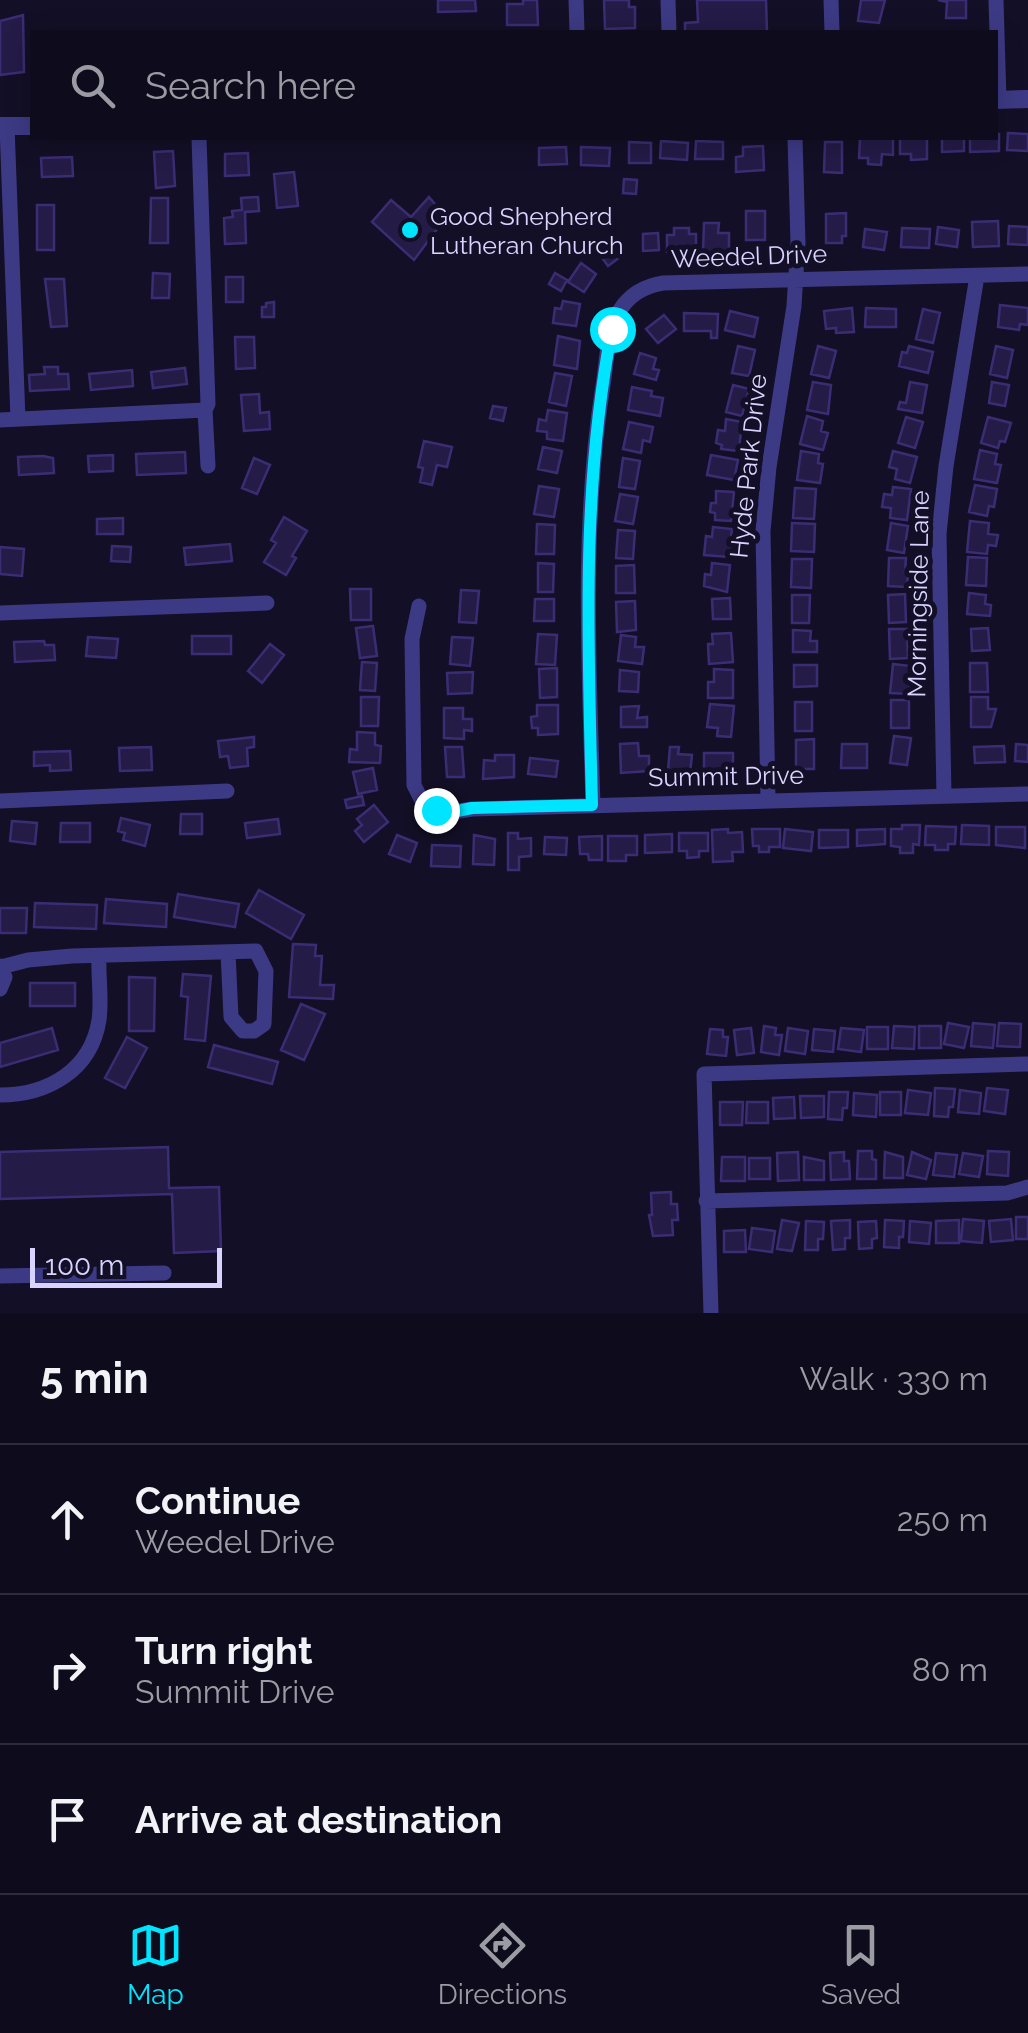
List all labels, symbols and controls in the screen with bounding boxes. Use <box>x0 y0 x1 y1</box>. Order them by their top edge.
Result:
search box <box>30 30 998 140</box>
icon: search <box>65 58 120 113</box>
text: Search here <box>145 63 356 108</box>
place label: Good Shepherd Lutheran Church <box>430 201 624 260</box>
marker: Good Shepherd Lutheran Church <box>399 219 421 241</box>
street label: Weedel Drive <box>670 238 828 274</box>
route start <box>590 307 636 353</box>
street label: Hyde Park Drive <box>723 372 773 560</box>
street label: Morningside Lane <box>901 490 935 698</box>
street label: Summit Drive <box>648 760 804 792</box>
route end <box>414 788 460 834</box>
scale bar <box>30 1243 222 1288</box>
text: 100 m <box>45 1249 124 1282</box>
text: 5 min <box>40 1354 149 1403</box>
text: Walk · 330 m <box>799 1360 988 1397</box>
text: Continue <box>135 1478 300 1523</box>
icon: ahead <box>40 1492 95 1547</box>
text: 250 m <box>897 1501 988 1538</box>
text: Weedel Drive <box>135 1523 335 1560</box>
text: Turn right <box>135 1628 312 1673</box>
icon: right <box>40 1642 95 1697</box>
text: 80 m <box>912 1651 988 1688</box>
text: Summit Drive <box>135 1673 334 1710</box>
icon: arrive <box>40 1792 95 1847</box>
text: Arrive at destination <box>135 1797 502 1842</box>
tab: Map <box>127 1918 184 2011</box>
tab: Directions <box>438 1918 567 2011</box>
tab: Saved <box>821 1918 901 2011</box>

